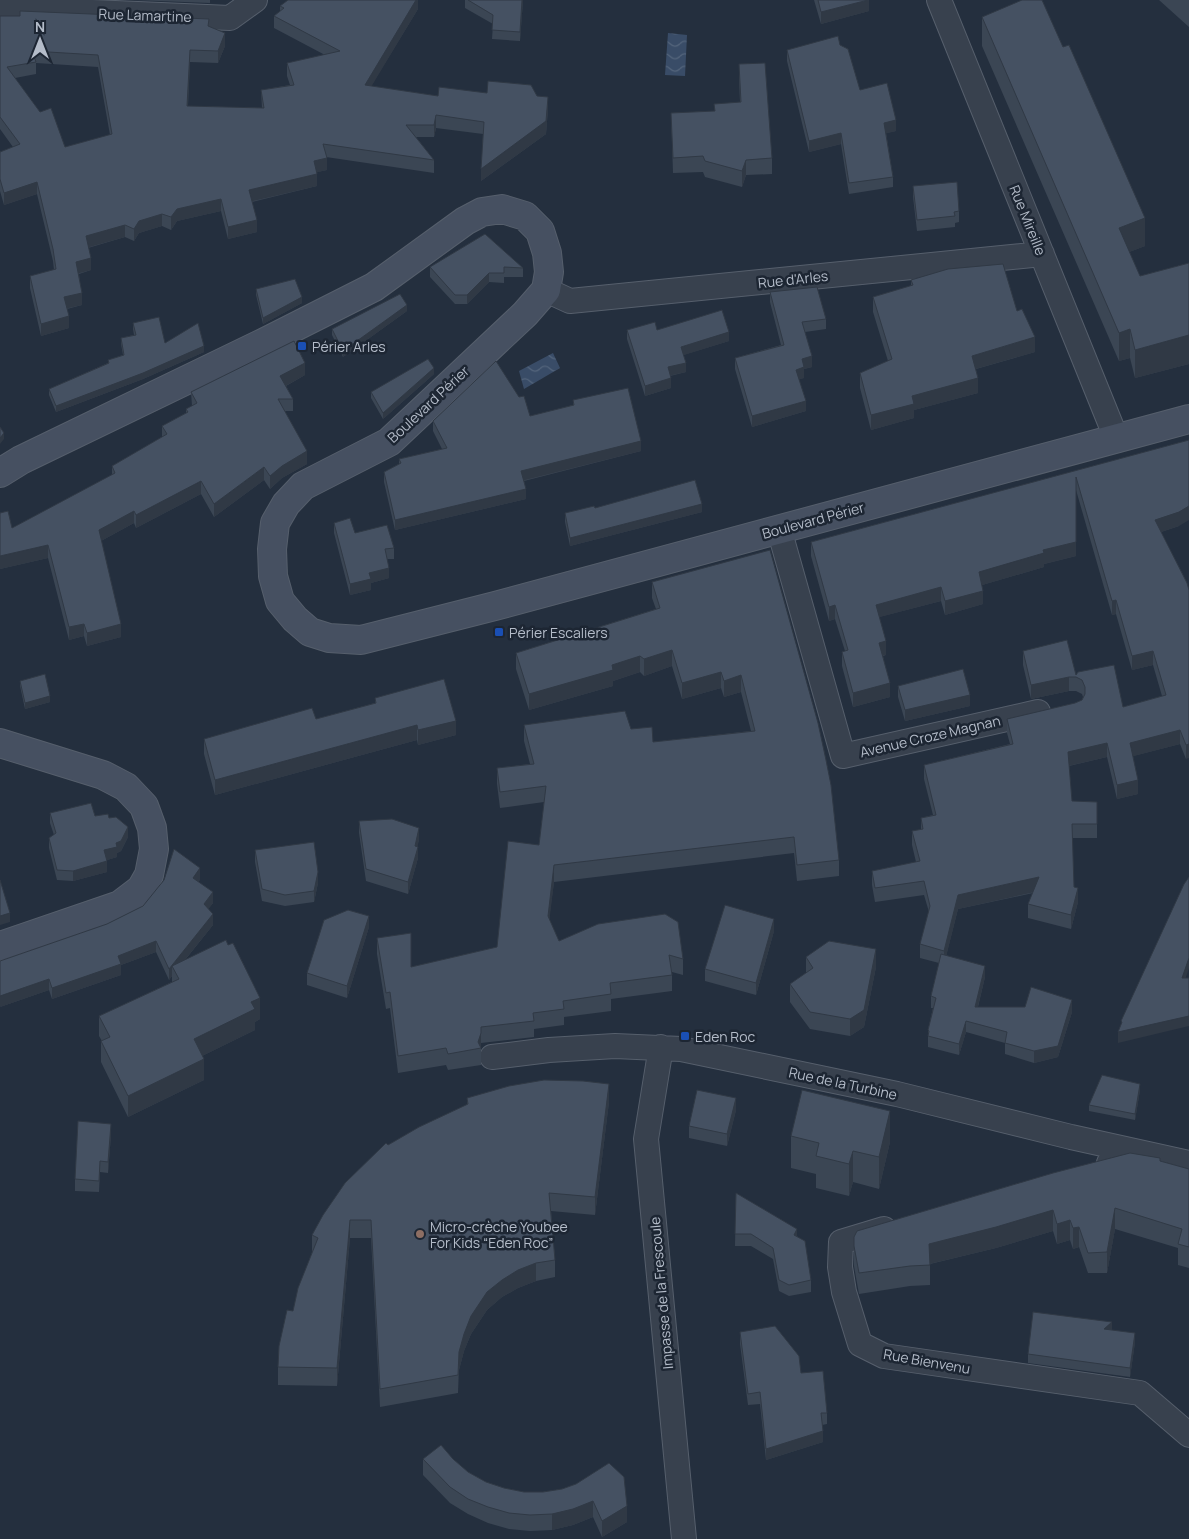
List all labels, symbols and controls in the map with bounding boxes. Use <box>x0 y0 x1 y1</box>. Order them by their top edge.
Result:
street label: Rue Lamartine <box>98 4 192 26</box>
north arrow <box>15 15 65 65</box>
text: N <box>35 17 45 36</box>
street label: Rue Mireille <box>1005 182 1051 258</box>
street label: Rue d'Arles <box>757 266 829 292</box>
place label: Périer Arles <box>312 337 386 356</box>
marker: Périer Arles <box>296 340 308 352</box>
street label: Boulevard Périer <box>383 361 473 447</box>
street label: Boulevard Périer <box>760 497 866 543</box>
place label: Périer Escaliers <box>509 623 608 642</box>
marker: Périer Escaliers <box>493 626 505 638</box>
street label: Avenue Croze Magnan <box>858 711 1002 761</box>
place label: Eden Roc <box>695 1027 755 1046</box>
marker: Eden Roc <box>679 1030 691 1042</box>
street label: Rue de la Turbine <box>787 1062 899 1104</box>
street label: Impasse de la Frescoule <box>645 1216 677 1370</box>
place label: Micro-crèche Youbee For Kids “Eden Roc” <box>430 1217 568 1252</box>
marker: Micro-crèche Youbee For Kids “Eden Roc” <box>414 1228 426 1240</box>
street label: Rue Bienvenu <box>882 1344 972 1378</box>

